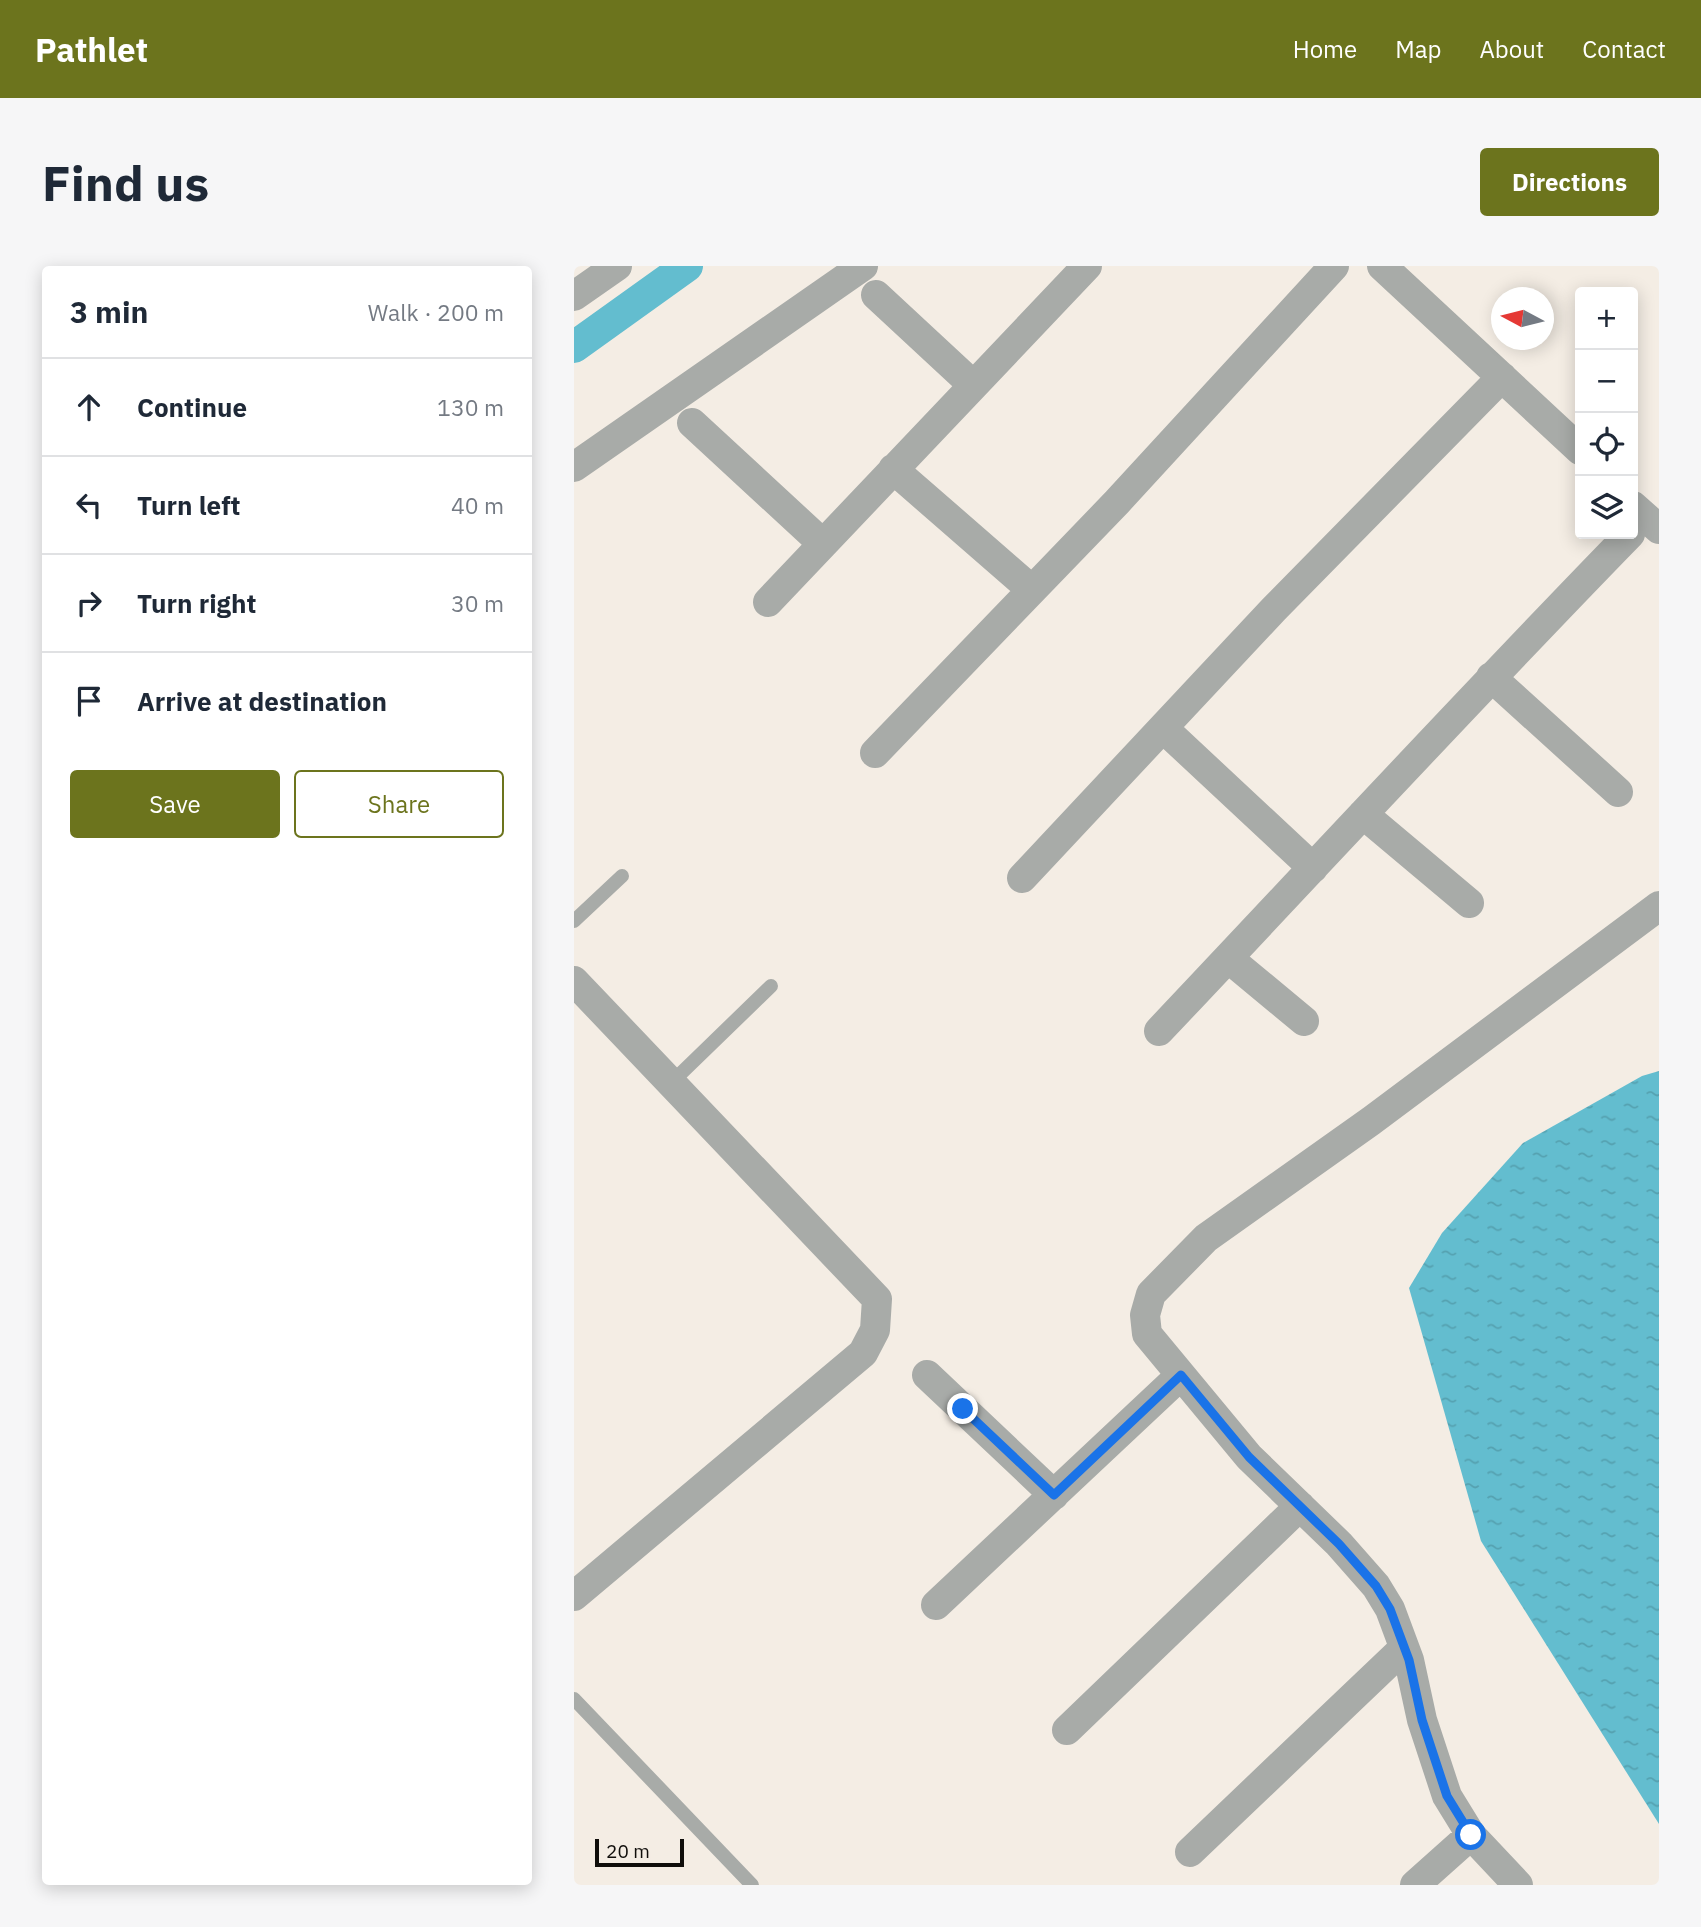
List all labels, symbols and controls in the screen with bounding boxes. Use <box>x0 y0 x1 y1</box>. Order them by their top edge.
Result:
text: Pathlet <box>35 28 148 71</box>
text: Home <box>1293 33 1357 65</box>
text: Map <box>1395 33 1441 65</box>
text: About <box>1479 33 1544 65</box>
text: Contact <box>1582 33 1666 65</box>
button: Directions <box>1480 148 1659 216</box>
text: Find us <box>42 151 209 214</box>
north arrow <box>1491 287 1554 350</box>
map controls <box>1575 287 1638 539</box>
button: + <box>1575 287 1638 350</box>
text: 3 min <box>70 292 148 331</box>
text: Walk · 200 m <box>368 297 504 327</box>
button: − <box>1575 350 1638 413</box>
icon: ahead <box>70 388 108 426</box>
text: Continue <box>137 390 247 424</box>
text: 130 m <box>437 392 504 422</box>
button: locate <box>1575 413 1638 476</box>
button: layers <box>1575 476 1638 539</box>
icon: left <box>70 486 108 524</box>
text: Turn left <box>137 488 240 522</box>
text: 40 m <box>451 490 504 520</box>
icon: right <box>70 584 108 622</box>
text: Turn right <box>137 586 256 620</box>
text: 30 m <box>451 588 504 618</box>
icon: arrive <box>70 682 108 720</box>
text: Arrive at destination <box>137 684 387 718</box>
button: Save <box>70 770 280 838</box>
button: Share <box>294 770 504 838</box>
route end <box>947 1393 978 1424</box>
route start <box>1455 1819 1486 1850</box>
scale bar <box>595 1836 684 1868</box>
text: 20 m <box>606 1839 650 1863</box>

